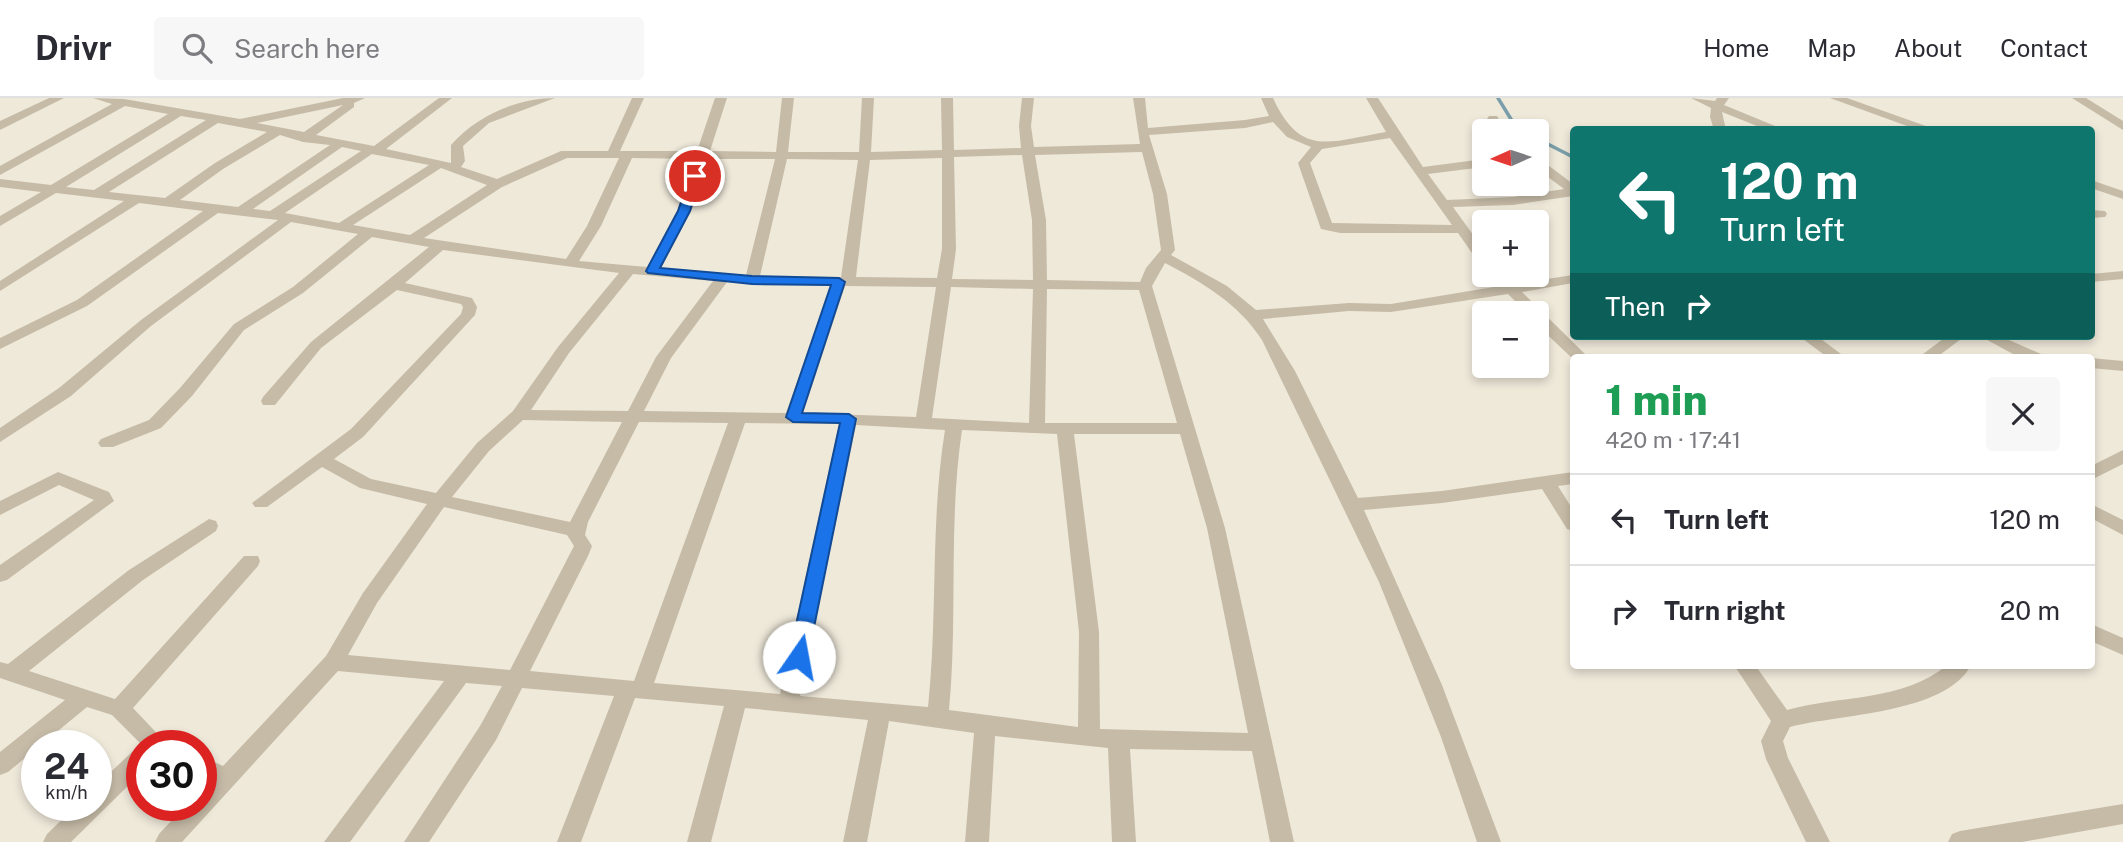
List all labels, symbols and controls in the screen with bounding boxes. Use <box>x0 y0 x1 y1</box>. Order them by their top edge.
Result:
search box <box>154 17 644 80</box>
text: Drivr <box>35 29 112 67</box>
icon: search <box>178 29 216 67</box>
text: Search here <box>234 33 380 64</box>
text: Home <box>1703 34 1769 62</box>
text: Map <box>1807 34 1856 62</box>
text: About <box>1894 34 1962 62</box>
text: Contact <box>2000 34 2088 62</box>
north arrow <box>1472 119 1549 196</box>
map controls <box>1472 119 1549 378</box>
pin <box>665 146 725 206</box>
text: 120 m <box>1720 152 1859 210</box>
icon: left <box>1605 154 1696 245</box>
icon: arrive <box>676 157 714 195</box>
button: + <box>1472 210 1549 287</box>
text: Turn left <box>1720 211 1845 248</box>
icon: right <box>1679 287 1717 325</box>
text: Then <box>1605 291 1665 322</box>
button: − <box>1472 301 1549 378</box>
text: 1 min <box>1605 375 1708 424</box>
button: close <box>1986 377 2060 451</box>
text: 420 m · 17:41 <box>1605 426 1741 453</box>
icon: left <box>1605 501 1643 539</box>
text: Turn left <box>1664 504 1769 535</box>
text: 120 m <box>1989 504 2060 535</box>
icon: right <box>1605 592 1643 630</box>
text: Turn right <box>1664 595 1786 626</box>
text: 20 m <box>2000 595 2060 626</box>
position arrow <box>762 620 836 694</box>
speed limit sign: 30 <box>126 730 217 821</box>
text: 24 <box>44 746 89 787</box>
text: km/h <box>45 782 88 803</box>

